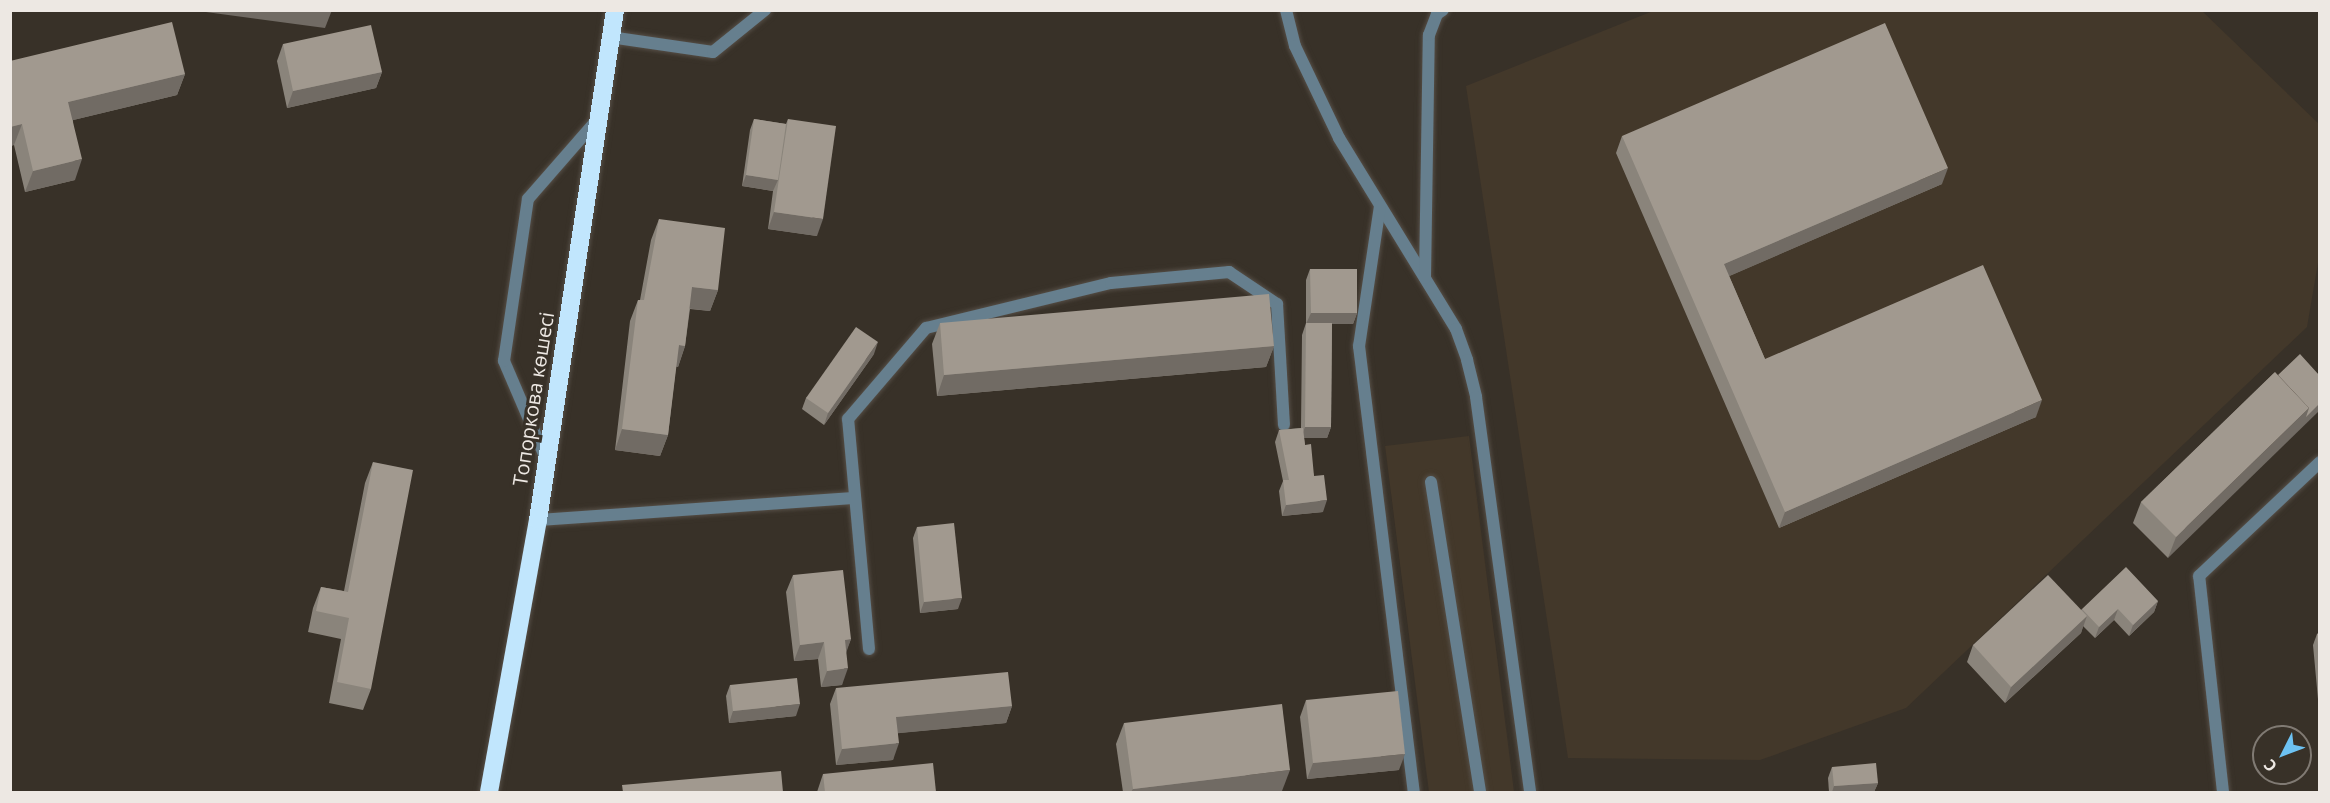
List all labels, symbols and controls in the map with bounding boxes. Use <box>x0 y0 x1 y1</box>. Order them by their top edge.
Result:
street label: Топоркова көшесі <box>507 310 559 488</box>
north arrow <box>2252 725 2312 785</box>
text: С <box>2259 755 2282 777</box>

